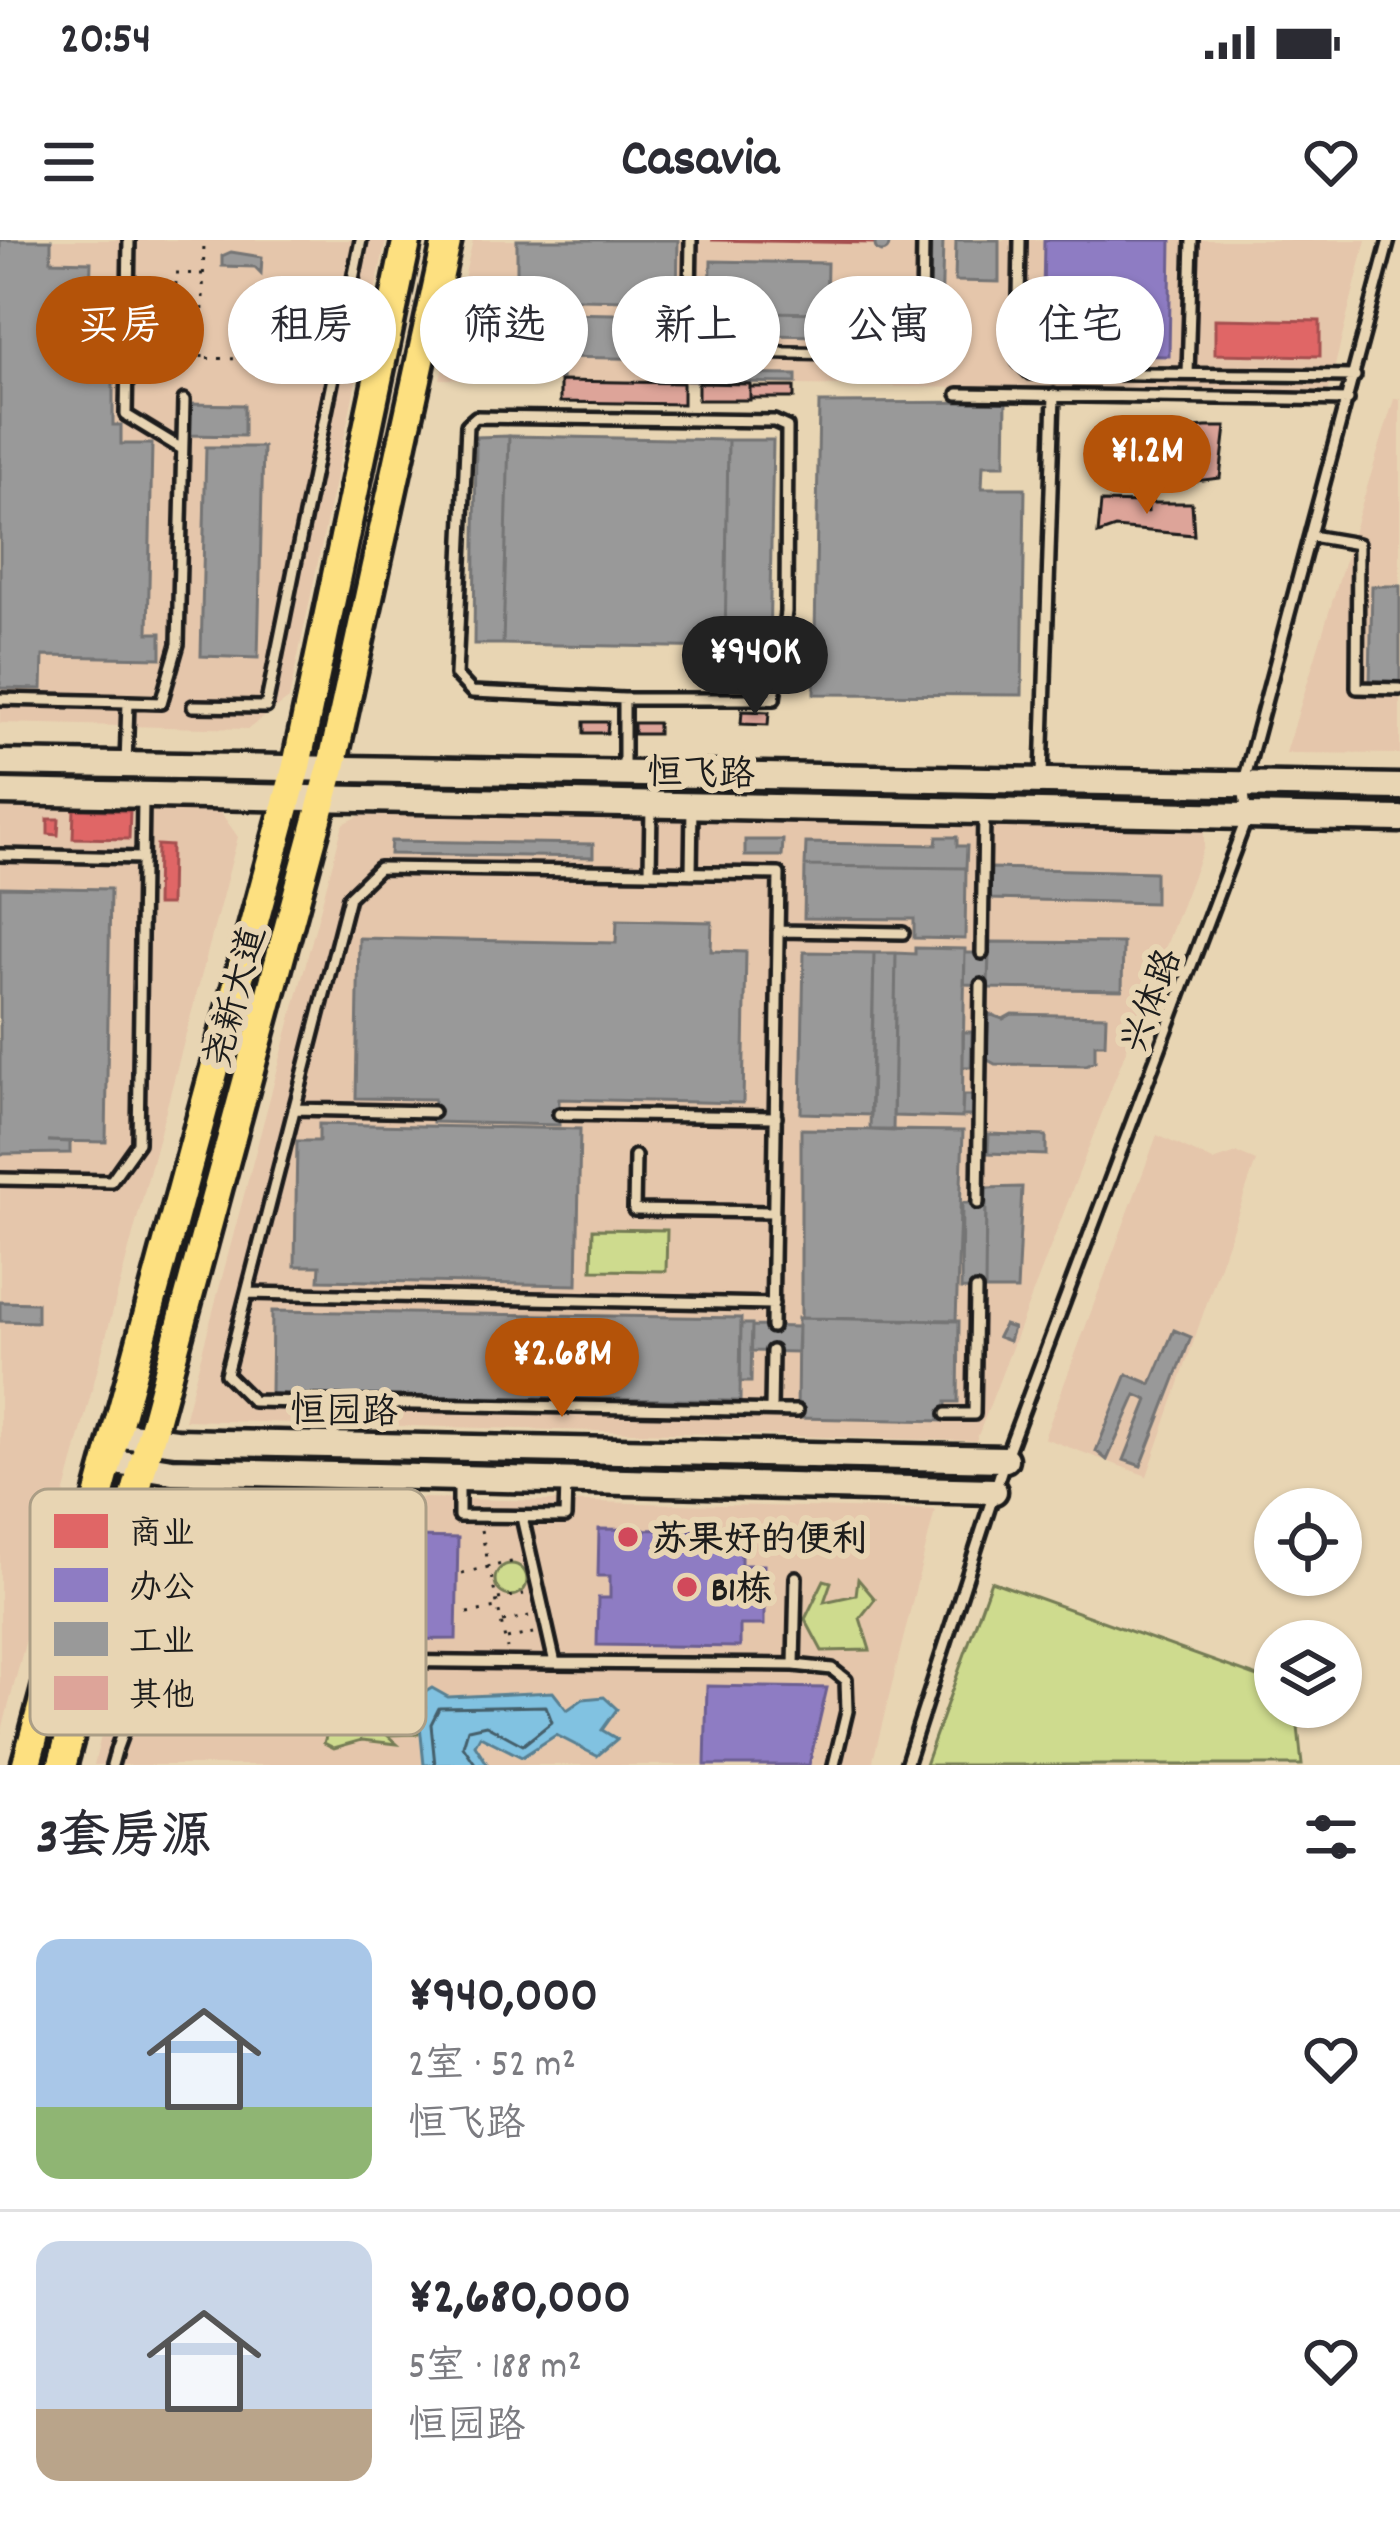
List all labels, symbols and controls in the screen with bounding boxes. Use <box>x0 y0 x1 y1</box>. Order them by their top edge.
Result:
text: 20:54 <box>60 10 151 74</box>
text: Casavia <box>621 124 779 201</box>
icon: menu <box>36 129 102 195</box>
icon: heart <box>1298 129 1364 195</box>
chip: 买房 <box>36 276 204 384</box>
chip: 租房 <box>228 276 396 384</box>
chip: 筛选 <box>420 276 588 384</box>
chip: 新上 <box>612 276 780 384</box>
chip: 公寓 <box>804 276 972 384</box>
chip: 住宅 <box>996 276 1164 384</box>
pin: ¥1.2M <box>1063 415 1231 517</box>
text: ¥1.2M <box>1110 426 1184 481</box>
pin: ¥940K <box>671 616 839 718</box>
text: ¥940K <box>709 627 801 682</box>
street label: 恒飞路 <box>646 750 755 804</box>
street label: 尧新大道 <box>195 921 283 1074</box>
street label: 兴体路 <box>1111 942 1198 1062</box>
pin: ¥2.68M <box>464 1318 660 1420</box>
text: ¥2.68M <box>512 1329 612 1384</box>
street label: 恒园路 <box>289 1388 398 1442</box>
map controls <box>1254 1488 1362 1728</box>
button: locate <box>1254 1488 1362 1596</box>
legend <box>30 1489 426 1735</box>
text: 商业 <box>129 1513 195 1560</box>
place label: 苏果好的便利 <box>652 1517 868 1569</box>
marker: 苏果好的便利 <box>615 1524 641 1550</box>
text: 办公 <box>129 1567 195 1614</box>
place label: B1栋 <box>711 1567 772 1619</box>
marker: B1栋 <box>674 1574 700 1600</box>
button: layers <box>1254 1620 1362 1728</box>
text: 工业 <box>129 1621 195 1668</box>
text: 其他 <box>129 1675 195 1722</box>
icon: filters <box>1298 1804 1364 1870</box>
text: 3套房源 <box>36 1805 212 1877</box>
text: ¥940,000 <box>408 1963 598 2035</box>
icon: home <box>132 1987 276 2131</box>
icon: heart <box>1298 2026 1364 2092</box>
text: 2室 · 52 m² <box>408 2040 576 2095</box>
text: 恒飞路 <box>408 2100 525 2155</box>
text: ¥2,680,000 <box>408 2265 631 2337</box>
icon: home <box>132 2289 276 2433</box>
icon: heart <box>1298 2328 1364 2394</box>
text: 5室 · 188 m² <box>408 2342 582 2397</box>
text: 恒园路 <box>408 2402 525 2457</box>

